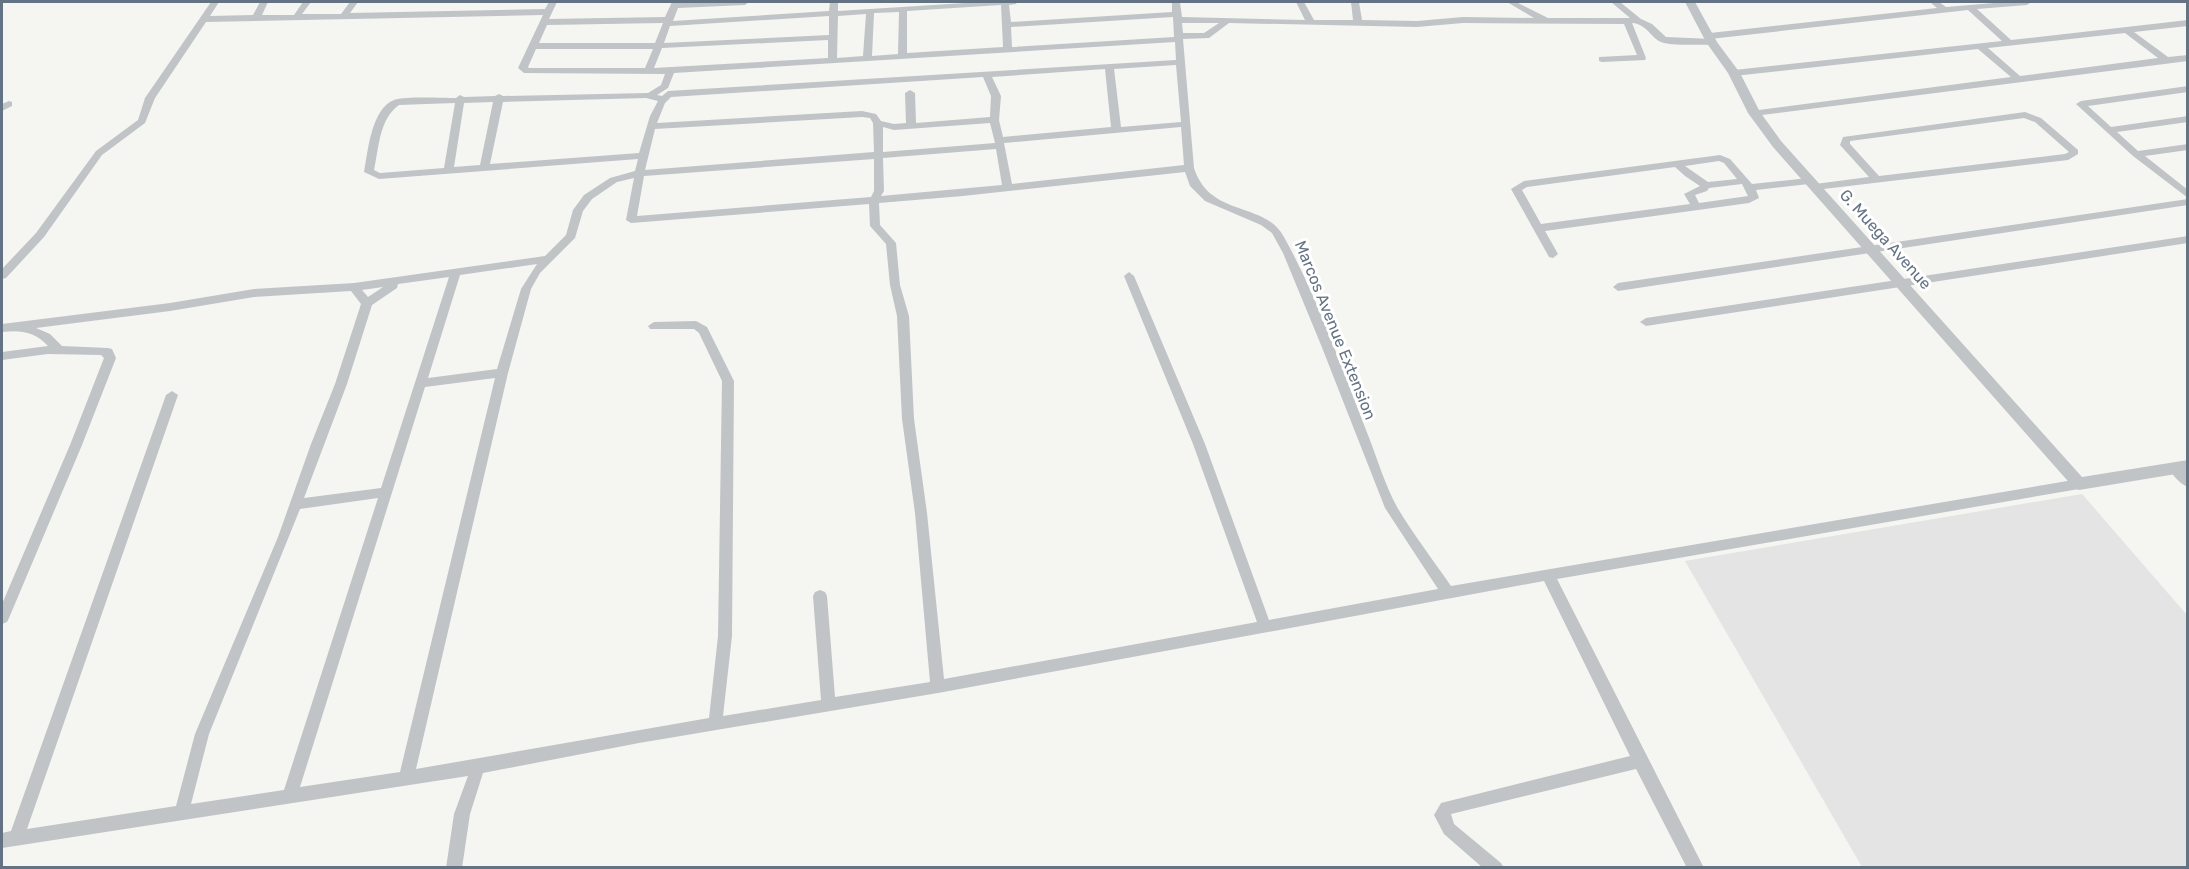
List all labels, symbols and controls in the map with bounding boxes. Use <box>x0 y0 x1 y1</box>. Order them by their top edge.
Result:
street label: G. Muega Avenue <box>1836 185 1935 293</box>
street label: Marcos Avenue Extension <box>1291 238 1380 422</box>

